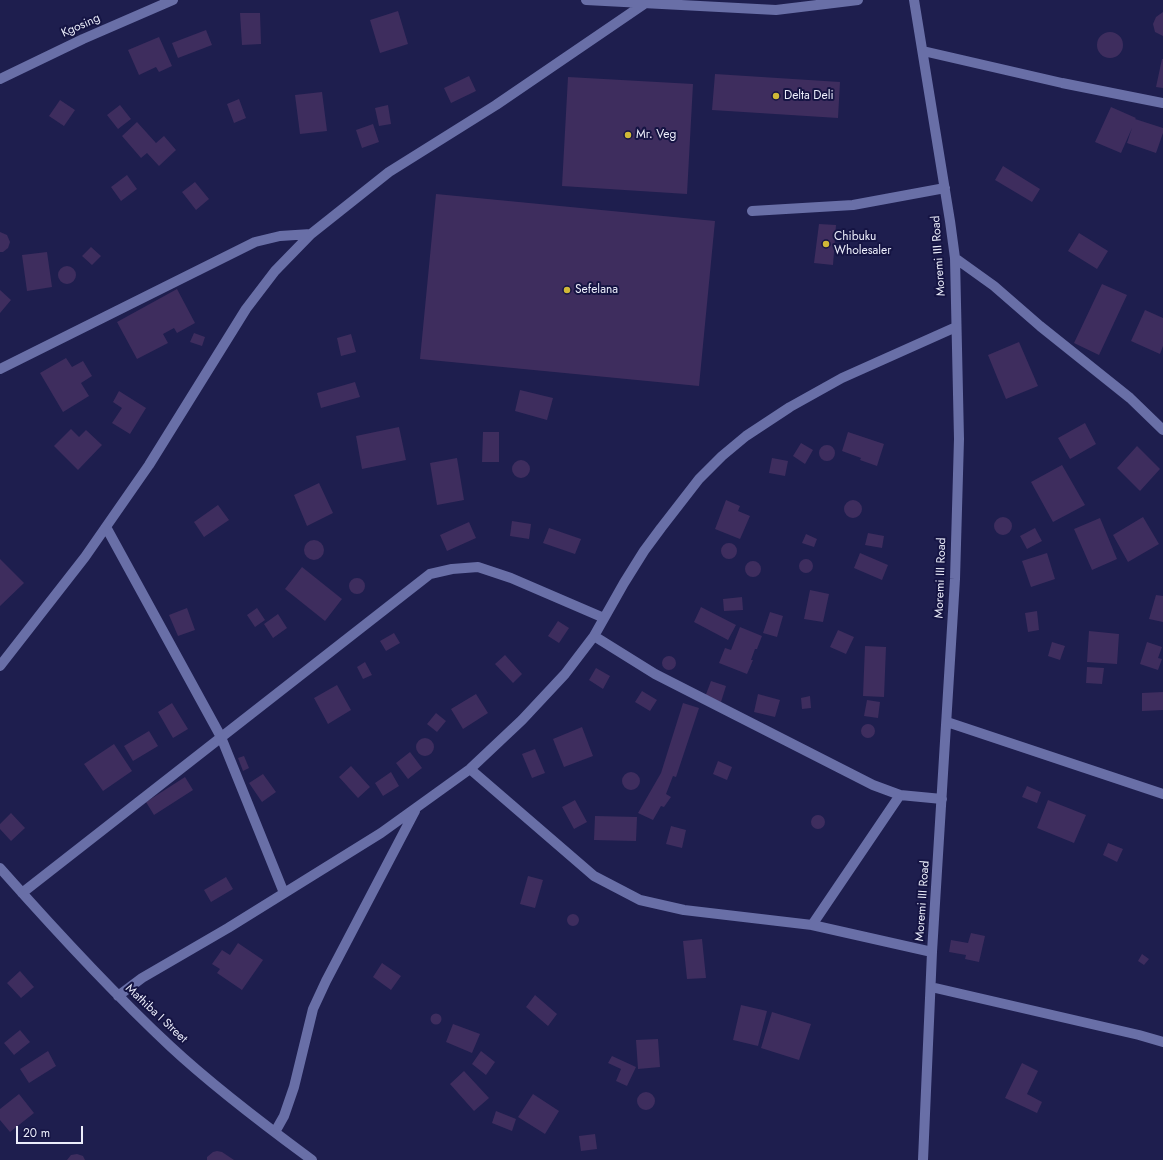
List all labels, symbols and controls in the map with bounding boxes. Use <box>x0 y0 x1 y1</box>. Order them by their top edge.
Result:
street label: Kgosing <box>59 11 103 41</box>
place label: Delta Deli <box>784 89 834 103</box>
marker: Delta Deli <box>771 91 781 101</box>
place label: Mr. Veg <box>636 128 676 142</box>
marker: Mr. Veg <box>623 130 633 140</box>
street label: Moremi III Road <box>929 215 949 297</box>
place label: Chibuku Wholesaler <box>834 230 891 258</box>
marker: Chibuku Wholesaler <box>821 239 831 249</box>
place label: Sefelana <box>575 283 618 297</box>
marker: Sefelana <box>562 285 572 295</box>
street label: Moremi III Road <box>932 537 950 619</box>
street label: Moremi III Road <box>913 860 933 942</box>
street label: Mathiba I Street <box>122 982 190 1046</box>
scale bar <box>18 1118 85 1144</box>
text: 20 m <box>23 1124 50 1142</box>

